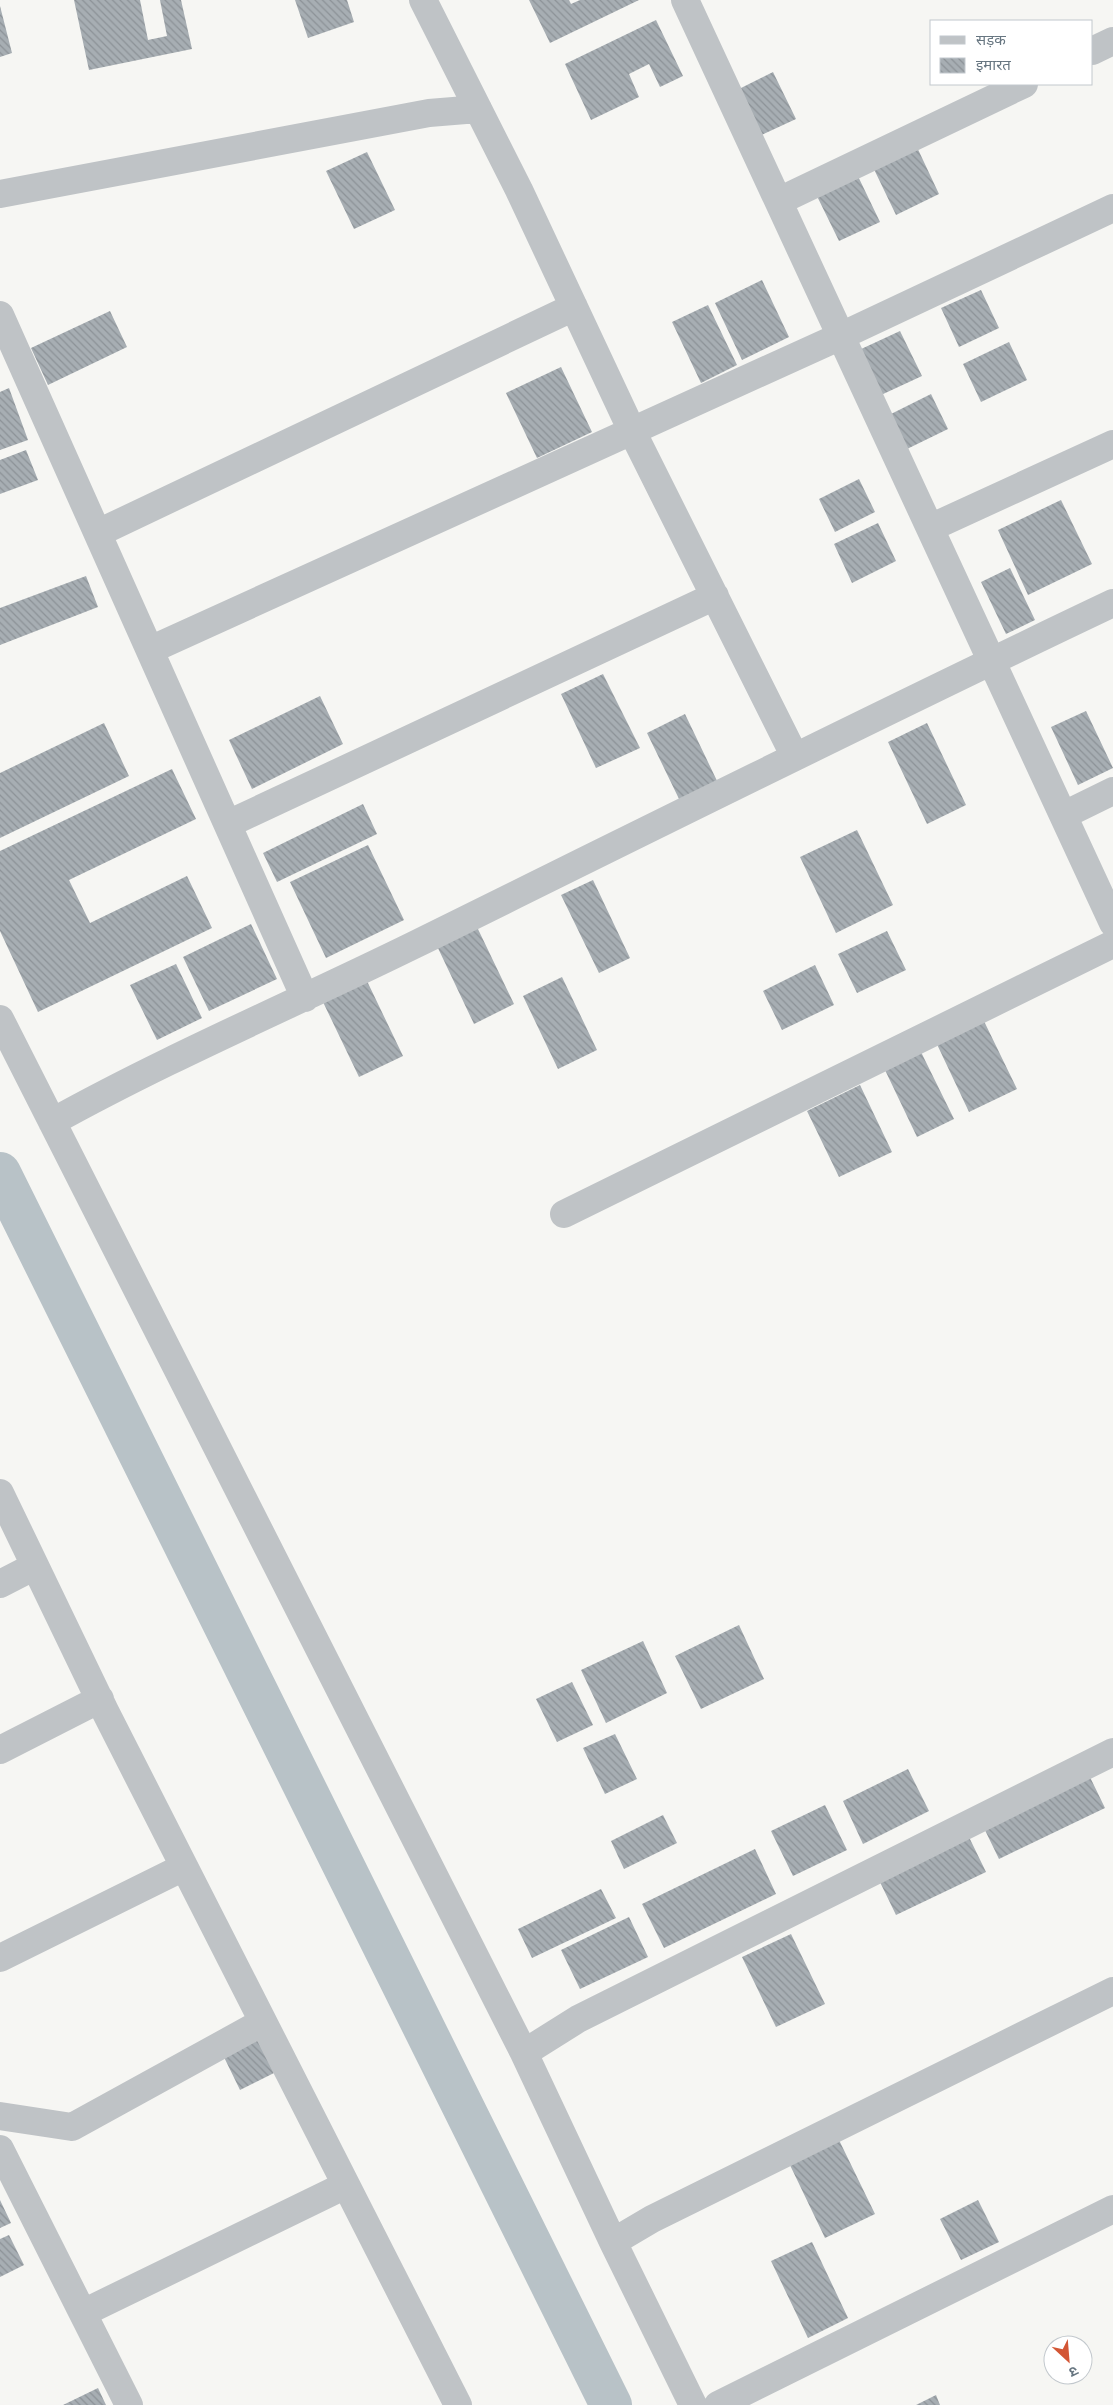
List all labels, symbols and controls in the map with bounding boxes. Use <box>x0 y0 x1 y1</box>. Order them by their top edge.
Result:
legend <box>930 20 1093 85</box>
text: सड़क <box>976 31 1006 49</box>
text: इमारत <box>976 56 1011 74</box>
north arrow <box>1043 2335 1093 2385</box>
text: उ <box>1065 2362 1081 2382</box>

